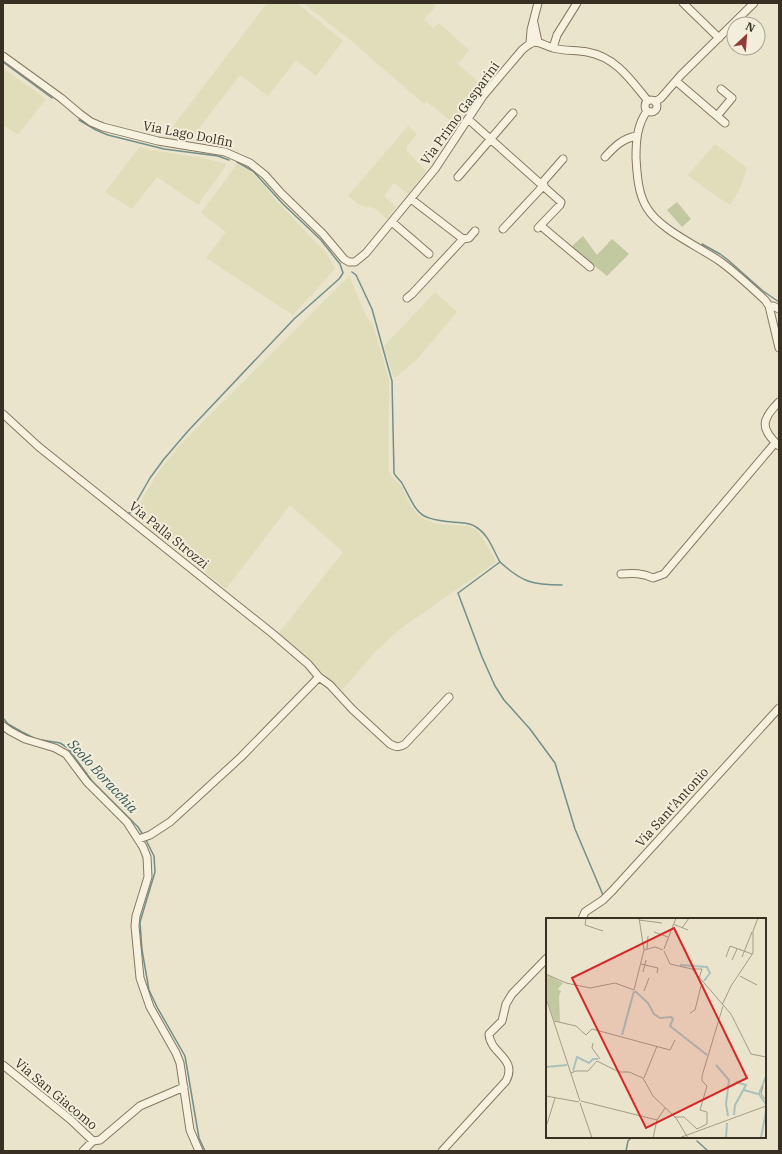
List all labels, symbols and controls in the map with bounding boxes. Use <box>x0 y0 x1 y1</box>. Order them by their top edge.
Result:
north arrow <box>726 16 766 56</box>
text: N <box>743 19 758 35</box>
street label: Via Primo Gasparini <box>417 58 503 168</box>
street label: Via Lago Dolfin <box>141 117 235 151</box>
street label: Via Palla Strozzi <box>126 498 212 572</box>
water label: Scolo Boracchia <box>63 734 142 817</box>
street label: Via Sant'Antonio <box>632 764 712 850</box>
inset map <box>546 918 766 1138</box>
street label: Via San Giacomo <box>11 1054 101 1134</box>

